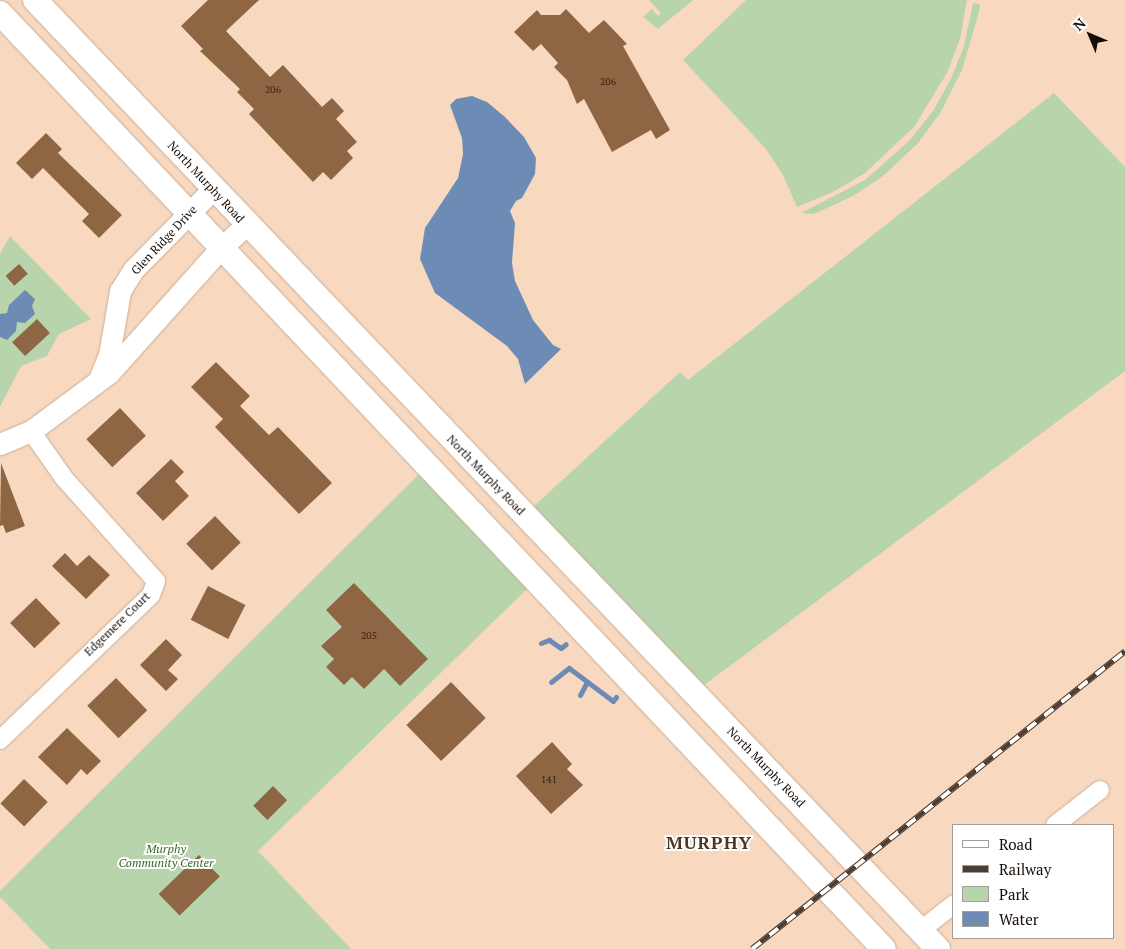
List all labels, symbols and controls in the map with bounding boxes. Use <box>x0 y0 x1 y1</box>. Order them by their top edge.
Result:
north arrow <box>1065 10 1115 60</box>
text: N <box>1069 14 1090 35</box>
house number: 206 <box>600 76 616 88</box>
house number: 206 <box>265 84 281 96</box>
street label: North Murphy Road <box>165 138 247 226</box>
street label: Glen Ridge Drive <box>128 202 200 278</box>
street label: North Murphy Road <box>444 432 528 518</box>
street label: Edgemere Court <box>81 589 153 659</box>
house number: 205 <box>361 630 377 642</box>
street label: North Murphy Road <box>724 724 808 810</box>
house number: 141 <box>541 774 557 786</box>
legend <box>952 824 1115 939</box>
district label: MURPHY <box>665 831 753 853</box>
text: Road <box>999 834 1032 854</box>
park label: Murphy Community Center <box>118 842 214 870</box>
text: Railway <box>999 859 1051 879</box>
text: Park <box>999 884 1029 904</box>
text: Water <box>999 909 1038 929</box>

